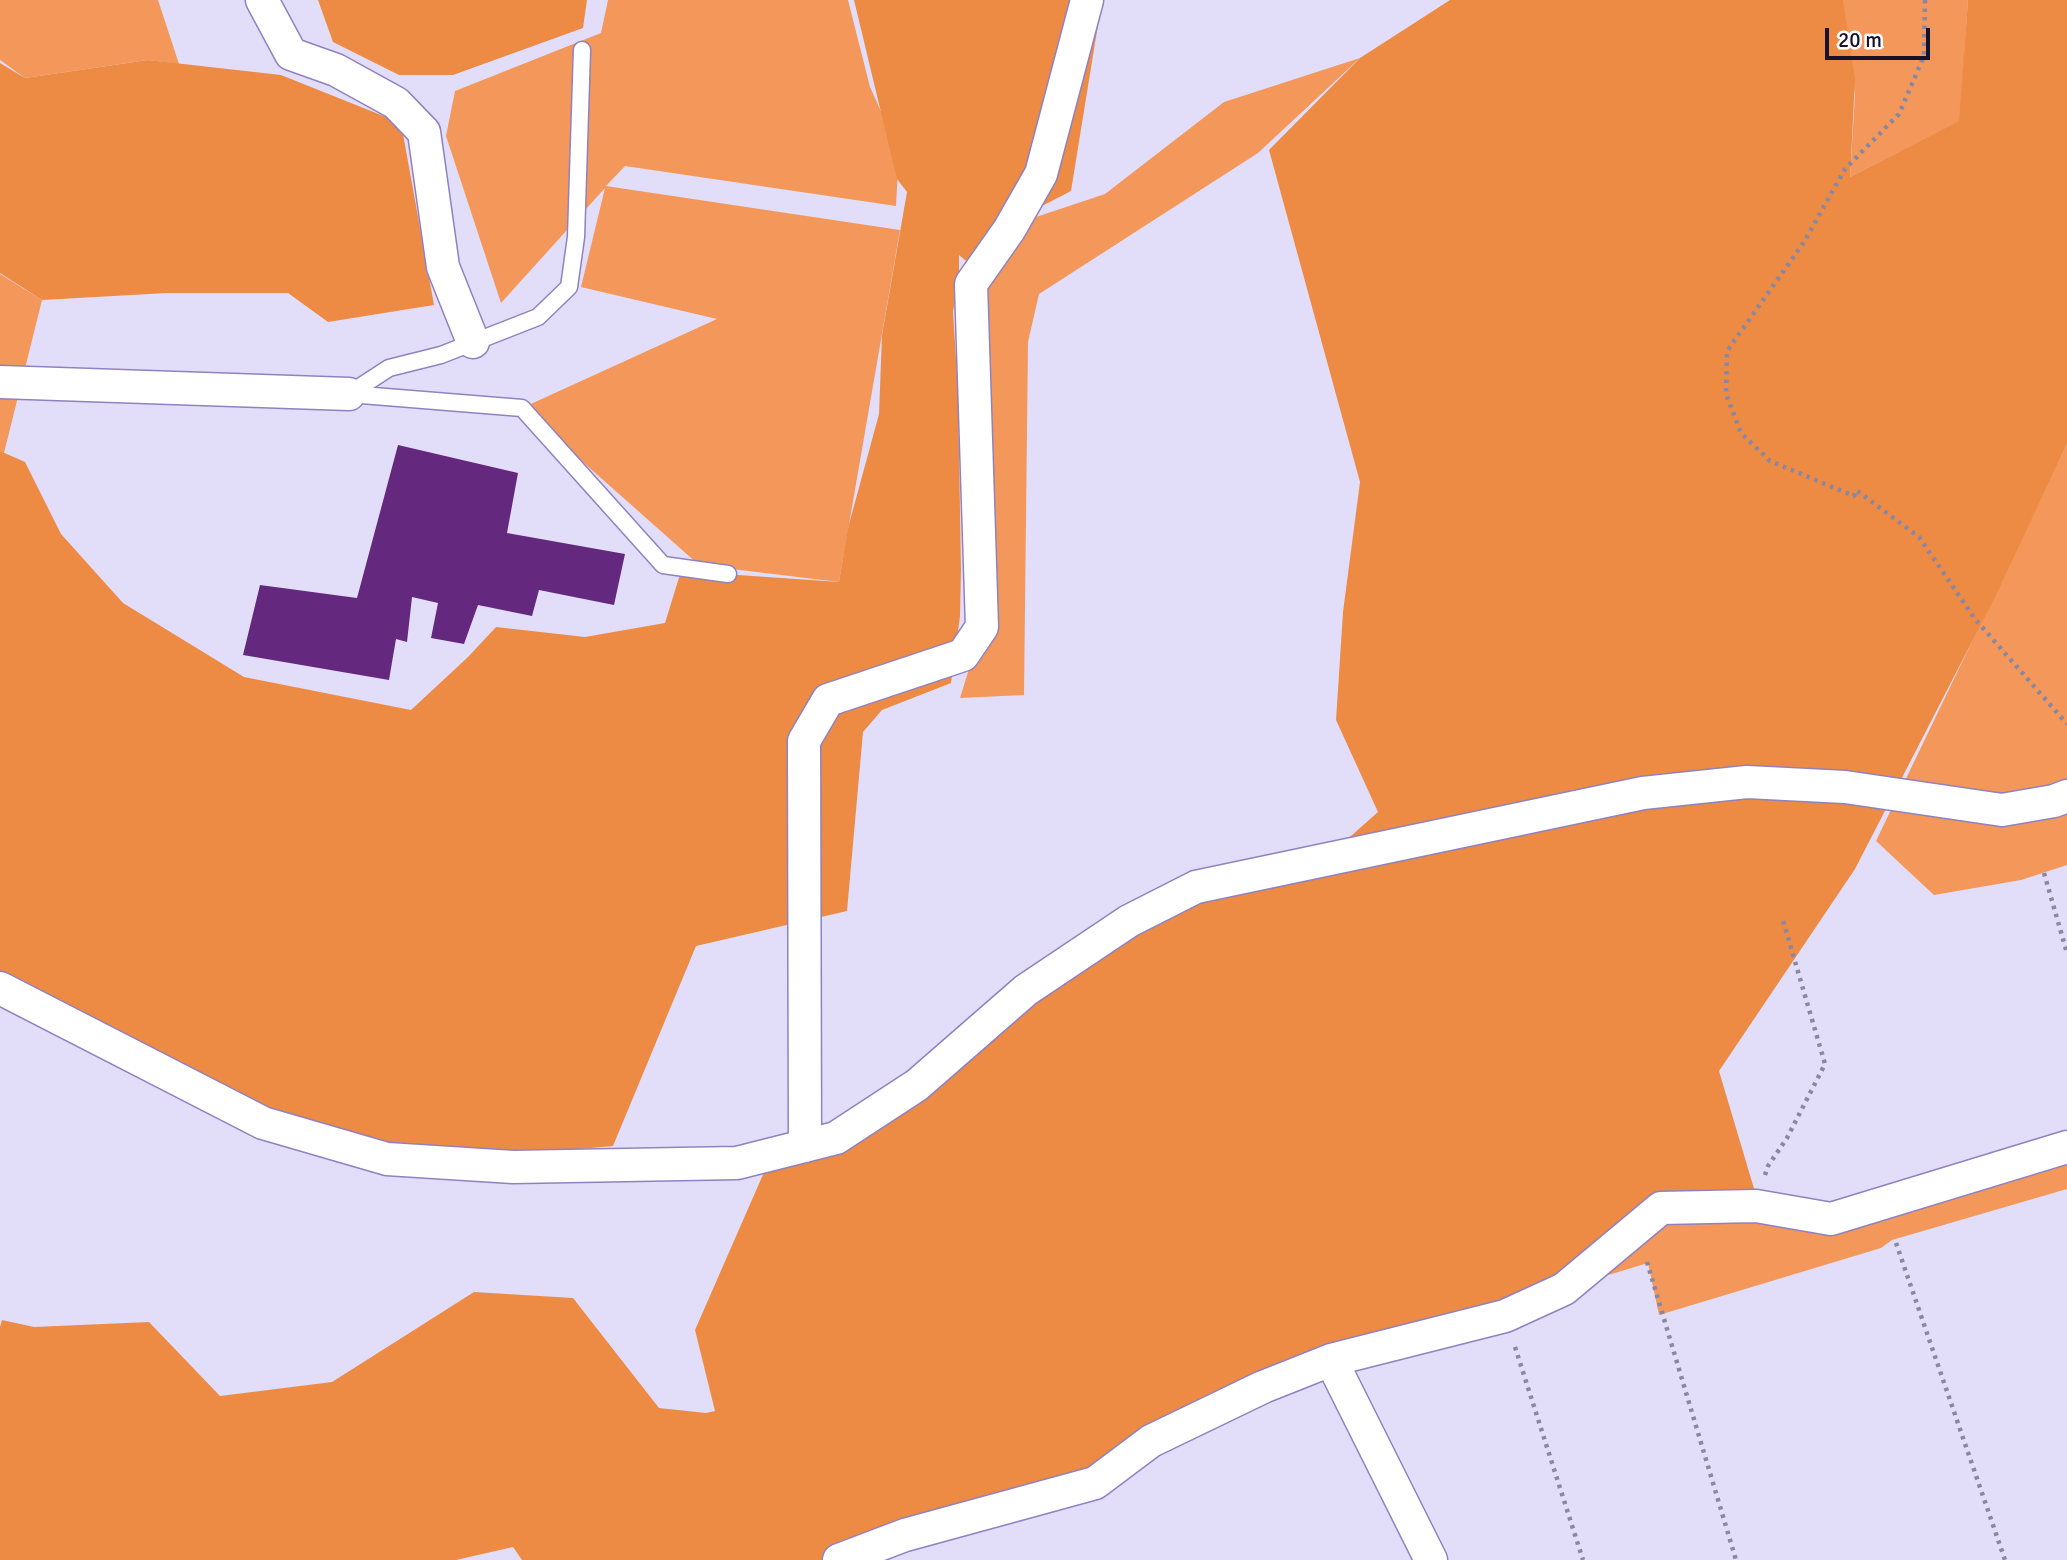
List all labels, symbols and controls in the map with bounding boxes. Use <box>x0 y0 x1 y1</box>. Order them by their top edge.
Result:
scale bar <box>1829 14 1934 58</box>
text: 20 m <box>1838 27 1882 53</box>

